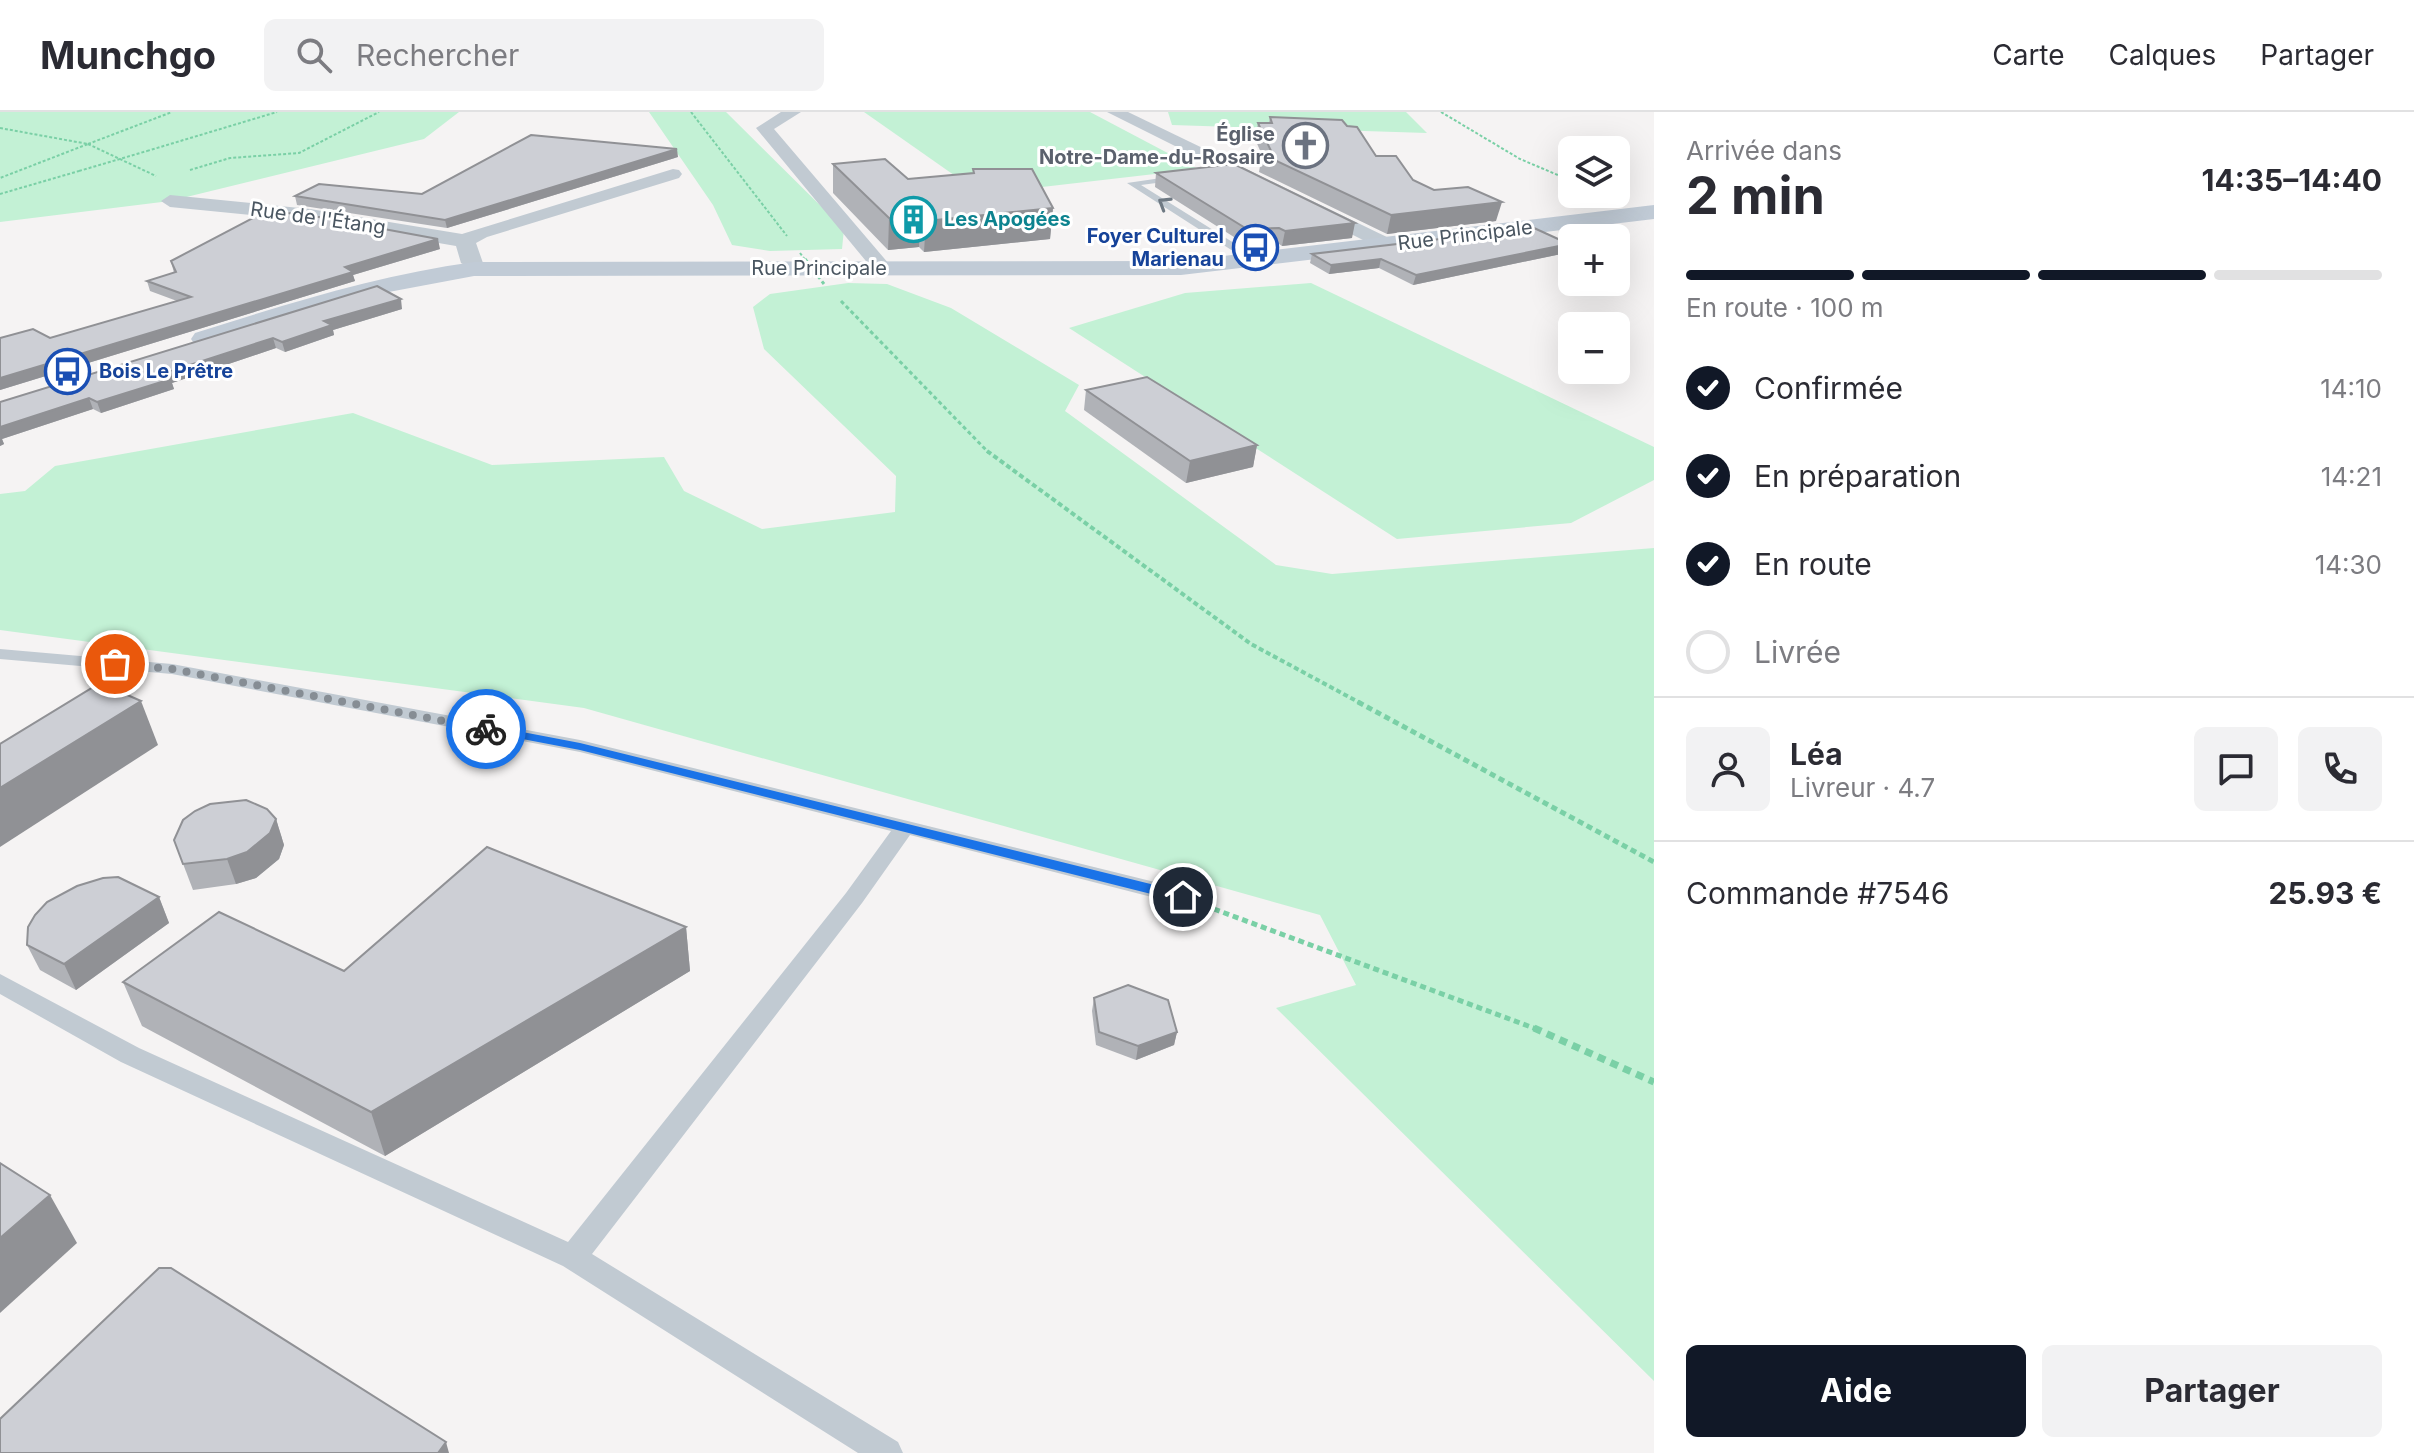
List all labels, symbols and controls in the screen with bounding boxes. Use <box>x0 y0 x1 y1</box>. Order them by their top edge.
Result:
search box <box>264 19 824 91</box>
text: Munchgo <box>40 32 216 78</box>
icon: search <box>292 33 336 77</box>
text: Rechercher <box>356 37 519 73</box>
text: Carte <box>1992 38 2065 72</box>
text: Calques <box>2109 38 2216 72</box>
text: Partager <box>2260 38 2374 72</box>
place label: Église Notre-Dame-du-Rosaire <box>1039 121 1275 169</box>
church icon: Église Notre-Dame-du-Rosaire <box>1282 121 1330 169</box>
text: Arrivée dans <box>1686 135 1842 166</box>
map controls <box>1558 136 1630 384</box>
button: layers <box>1558 136 1630 208</box>
text: 14:35–14:40 <box>2201 162 2382 198</box>
text: 2 min <box>1686 164 1825 227</box>
building icon: Les Apogées <box>889 195 937 243</box>
street label: Rue de l'Étang <box>249 196 387 239</box>
one-way arrow <box>1159 198 1173 213</box>
place label: Les Apogées <box>944 207 1071 231</box>
street label: Rue Principale <box>1396 215 1534 255</box>
place label: Foyer Culturel Marienau <box>1087 224 1224 271</box>
bus stop icon: Foyer Culturel Marienau <box>1231 224 1279 272</box>
button: + <box>1558 224 1630 296</box>
street label: Rue Principale <box>751 256 887 280</box>
text: En route · 100 m <box>1686 292 1884 323</box>
button: − <box>1558 312 1630 384</box>
bus stop icon: Bois Le Prêtre <box>44 347 92 395</box>
place label: Bois Le Prêtre <box>99 359 233 383</box>
icon: check <box>1686 366 1730 410</box>
text: Confirmée <box>1754 370 1903 406</box>
text: 14:10 <box>2320 373 2382 404</box>
icon: check <box>1686 454 1730 498</box>
text: En préparation <box>1754 458 1961 494</box>
text: 14:21 <box>2321 461 2382 492</box>
icon: check <box>1686 542 1730 586</box>
text: En route <box>1754 546 1872 582</box>
text: 14:30 <box>2315 549 2382 580</box>
pin <box>81 630 149 698</box>
text: Livrée <box>1754 634 1841 670</box>
icon: bag <box>93 642 137 686</box>
courier <box>446 689 526 769</box>
icon: bike <box>464 707 508 751</box>
button: person <box>1686 727 1770 811</box>
button: chat <box>2194 727 2278 811</box>
button: phone <box>2298 727 2382 811</box>
text: Léa <box>1790 736 1843 772</box>
text: Livreur · 4.7 <box>1790 772 1935 803</box>
pin <box>1149 863 1217 931</box>
icon: home <box>1161 875 1205 919</box>
text: Commande #7546 <box>1686 875 1949 911</box>
text: 25.93 € <box>2268 875 2382 911</box>
button: Aide <box>1686 1345 2026 1437</box>
button: Partager <box>2042 1345 2382 1437</box>

